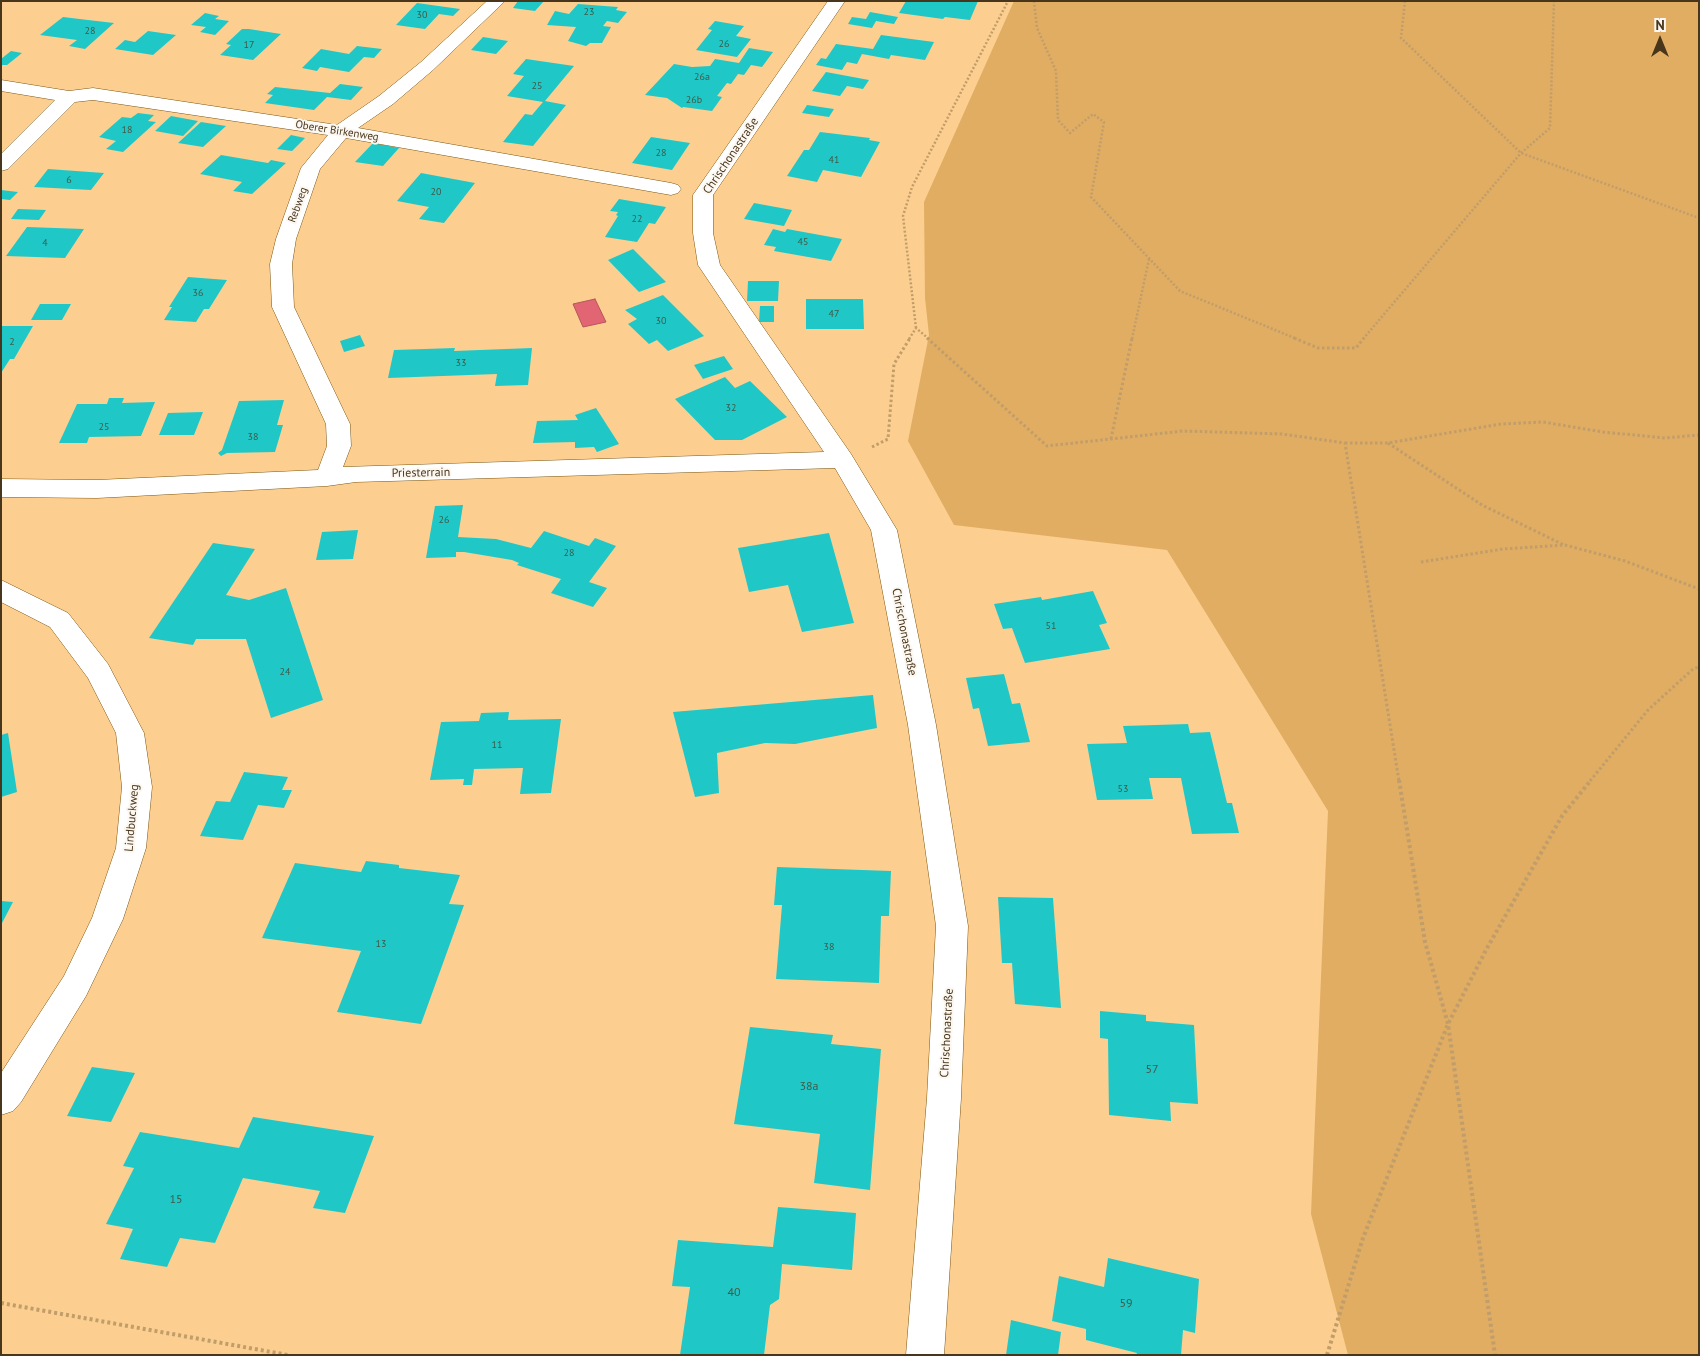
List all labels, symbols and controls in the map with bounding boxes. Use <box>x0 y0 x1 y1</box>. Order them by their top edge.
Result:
house number: 23 <box>584 6 594 18</box>
house number: 30 <box>417 9 427 21</box>
north arrow <box>1635 15 1685 65</box>
text: N <box>1655 16 1665 34</box>
house number: 28 <box>85 25 95 37</box>
house number: 26 <box>719 38 729 50</box>
house number: 17 <box>244 39 254 51</box>
house number: 26a <box>694 71 710 83</box>
house number: 25 <box>532 80 542 92</box>
house number: 26b <box>686 94 702 106</box>
street label: Chrischonastraße <box>700 115 762 197</box>
street label: Oberer Birkenweg <box>294 118 380 144</box>
house number: 18 <box>122 124 132 136</box>
house number: 28 <box>656 147 666 159</box>
house number: 41 <box>829 154 839 166</box>
house number: 6 <box>66 174 72 186</box>
street label: Rebweg <box>286 185 310 225</box>
house number: 20 <box>431 186 441 198</box>
house number: 22 <box>632 213 642 225</box>
house number: 45 <box>798 236 808 248</box>
house number: 4 <box>42 237 48 249</box>
house number: 36 <box>193 287 203 299</box>
house number: 47 <box>829 308 839 320</box>
house number: 30 <box>656 315 666 327</box>
house number: 2 <box>9 336 15 348</box>
house number: 33 <box>456 357 466 369</box>
house number: 32 <box>726 402 736 414</box>
house number: 25 <box>99 421 109 433</box>
house number: 38 <box>248 431 258 443</box>
street label: Priesterrain <box>392 465 450 481</box>
house number: 26 <box>439 514 449 526</box>
house number: 28 <box>564 547 574 559</box>
street label: Chrischonastraße <box>888 587 920 677</box>
house number: 51 <box>1046 620 1056 632</box>
house number: 24 <box>280 666 290 678</box>
house number: 11 <box>492 739 502 751</box>
house number: 53 <box>1118 783 1128 795</box>
street label: Lindbuckweg <box>122 784 142 852</box>
house number: 13 <box>376 938 386 950</box>
house number: 38 <box>824 941 834 953</box>
street label: Chrischonastraße <box>937 988 957 1078</box>
house number: 57 <box>1145 1063 1159 1077</box>
house number: 38a <box>799 1080 819 1094</box>
house number: 15 <box>169 1193 183 1207</box>
house number: 40 <box>727 1286 741 1300</box>
house number: 59 <box>1119 1297 1133 1311</box>

